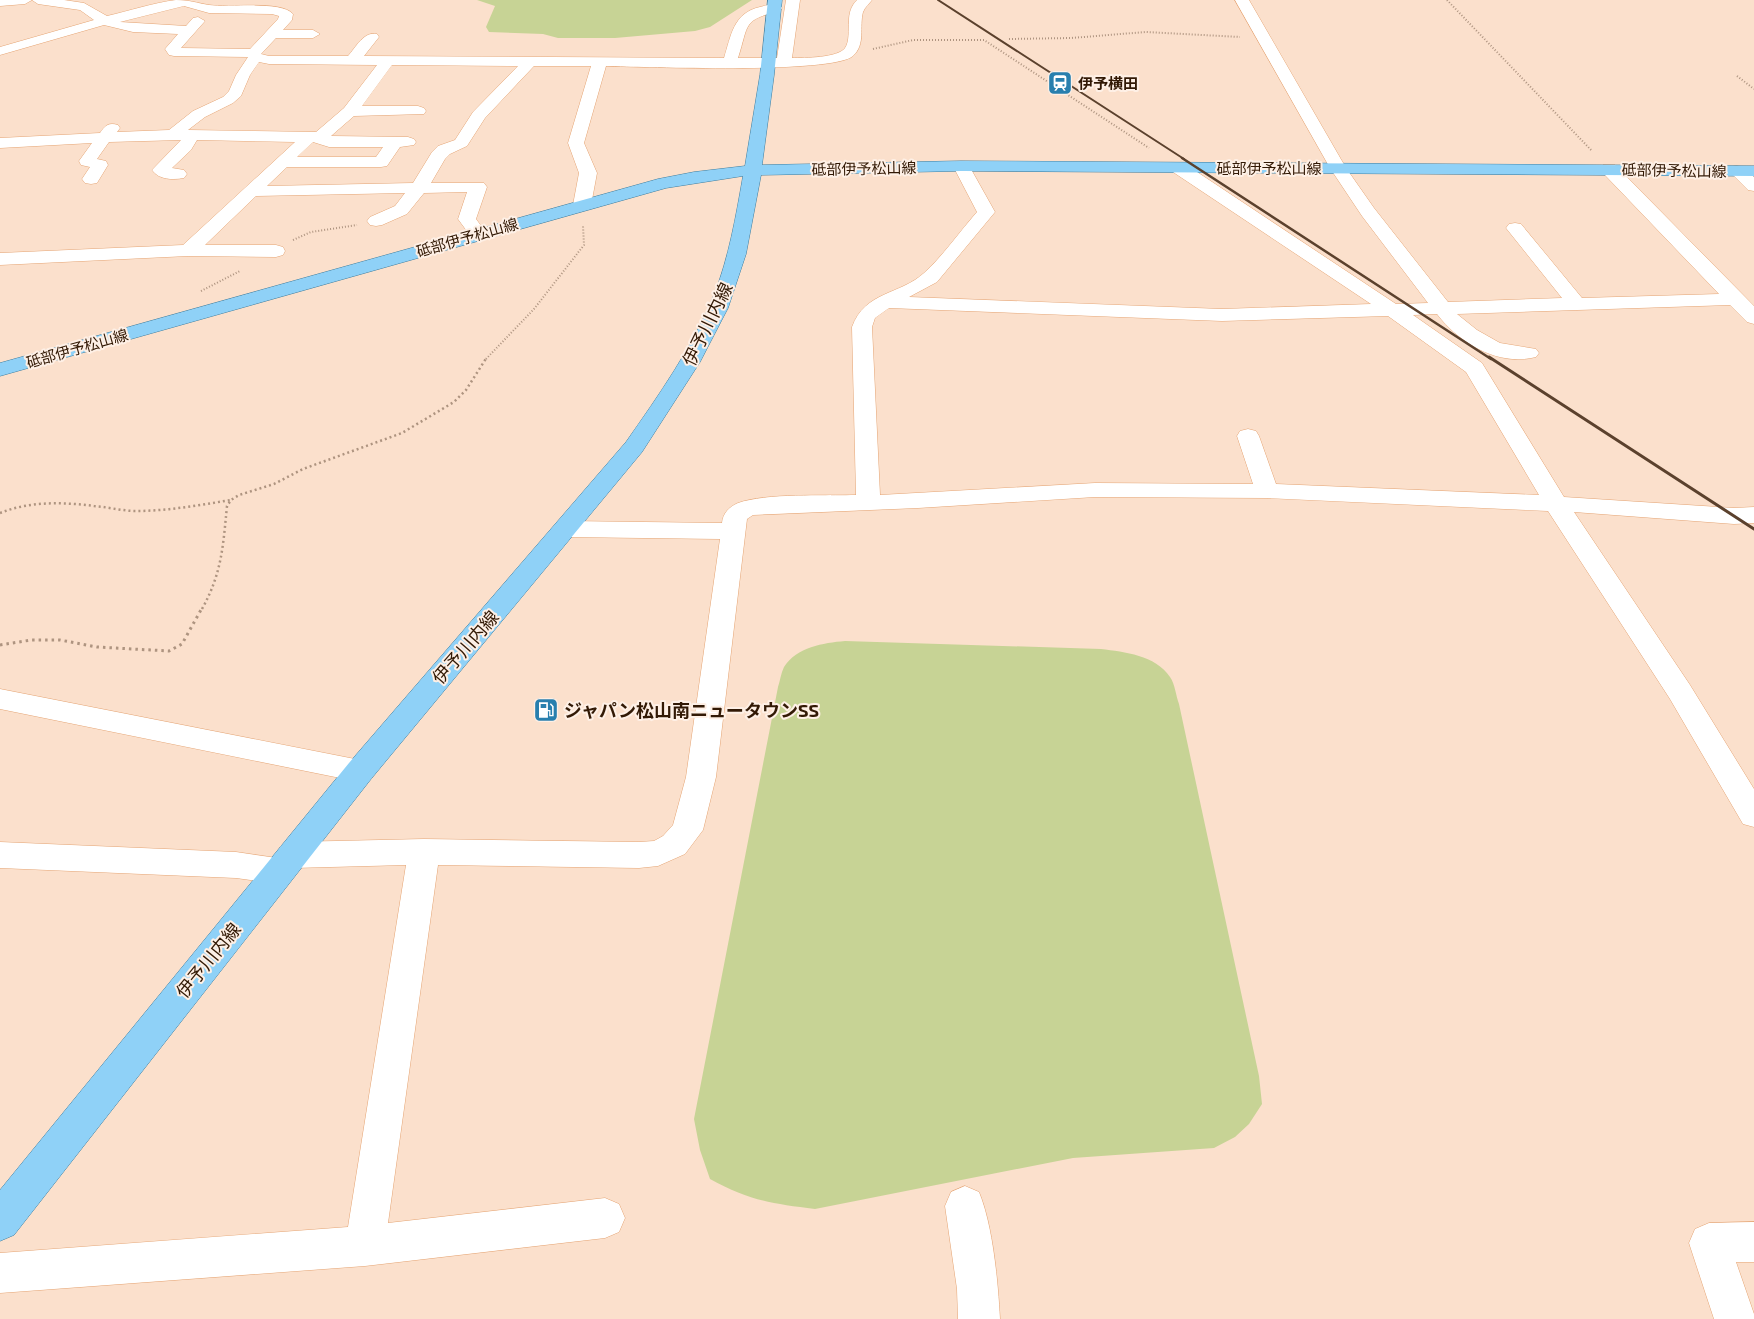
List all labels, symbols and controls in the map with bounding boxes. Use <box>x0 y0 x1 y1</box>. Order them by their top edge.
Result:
station icon: 伊予横田 <box>1047 70 1073 96</box>
place label: 伊予横田 <box>1078 74 1138 92</box>
street label: 砥部伊予松山線 <box>811 158 917 178</box>
street label: 砥部伊予松山線 <box>1216 159 1322 177</box>
street label: 砥部伊予松山線 <box>1621 160 1727 180</box>
street label: 砥部伊予松山線 <box>414 214 520 260</box>
street label: 伊予川内線 <box>677 279 737 369</box>
street label: 砥部伊予松山線 <box>24 325 130 371</box>
street label: 伊予川内線 <box>427 606 503 688</box>
fuel station icon: ジャパン松山南ニュータウンSS <box>533 697 559 723</box>
place label: ジャパン松山南ニュータウンSS <box>564 699 819 721</box>
street label: 伊予川内線 <box>171 918 245 1002</box>

